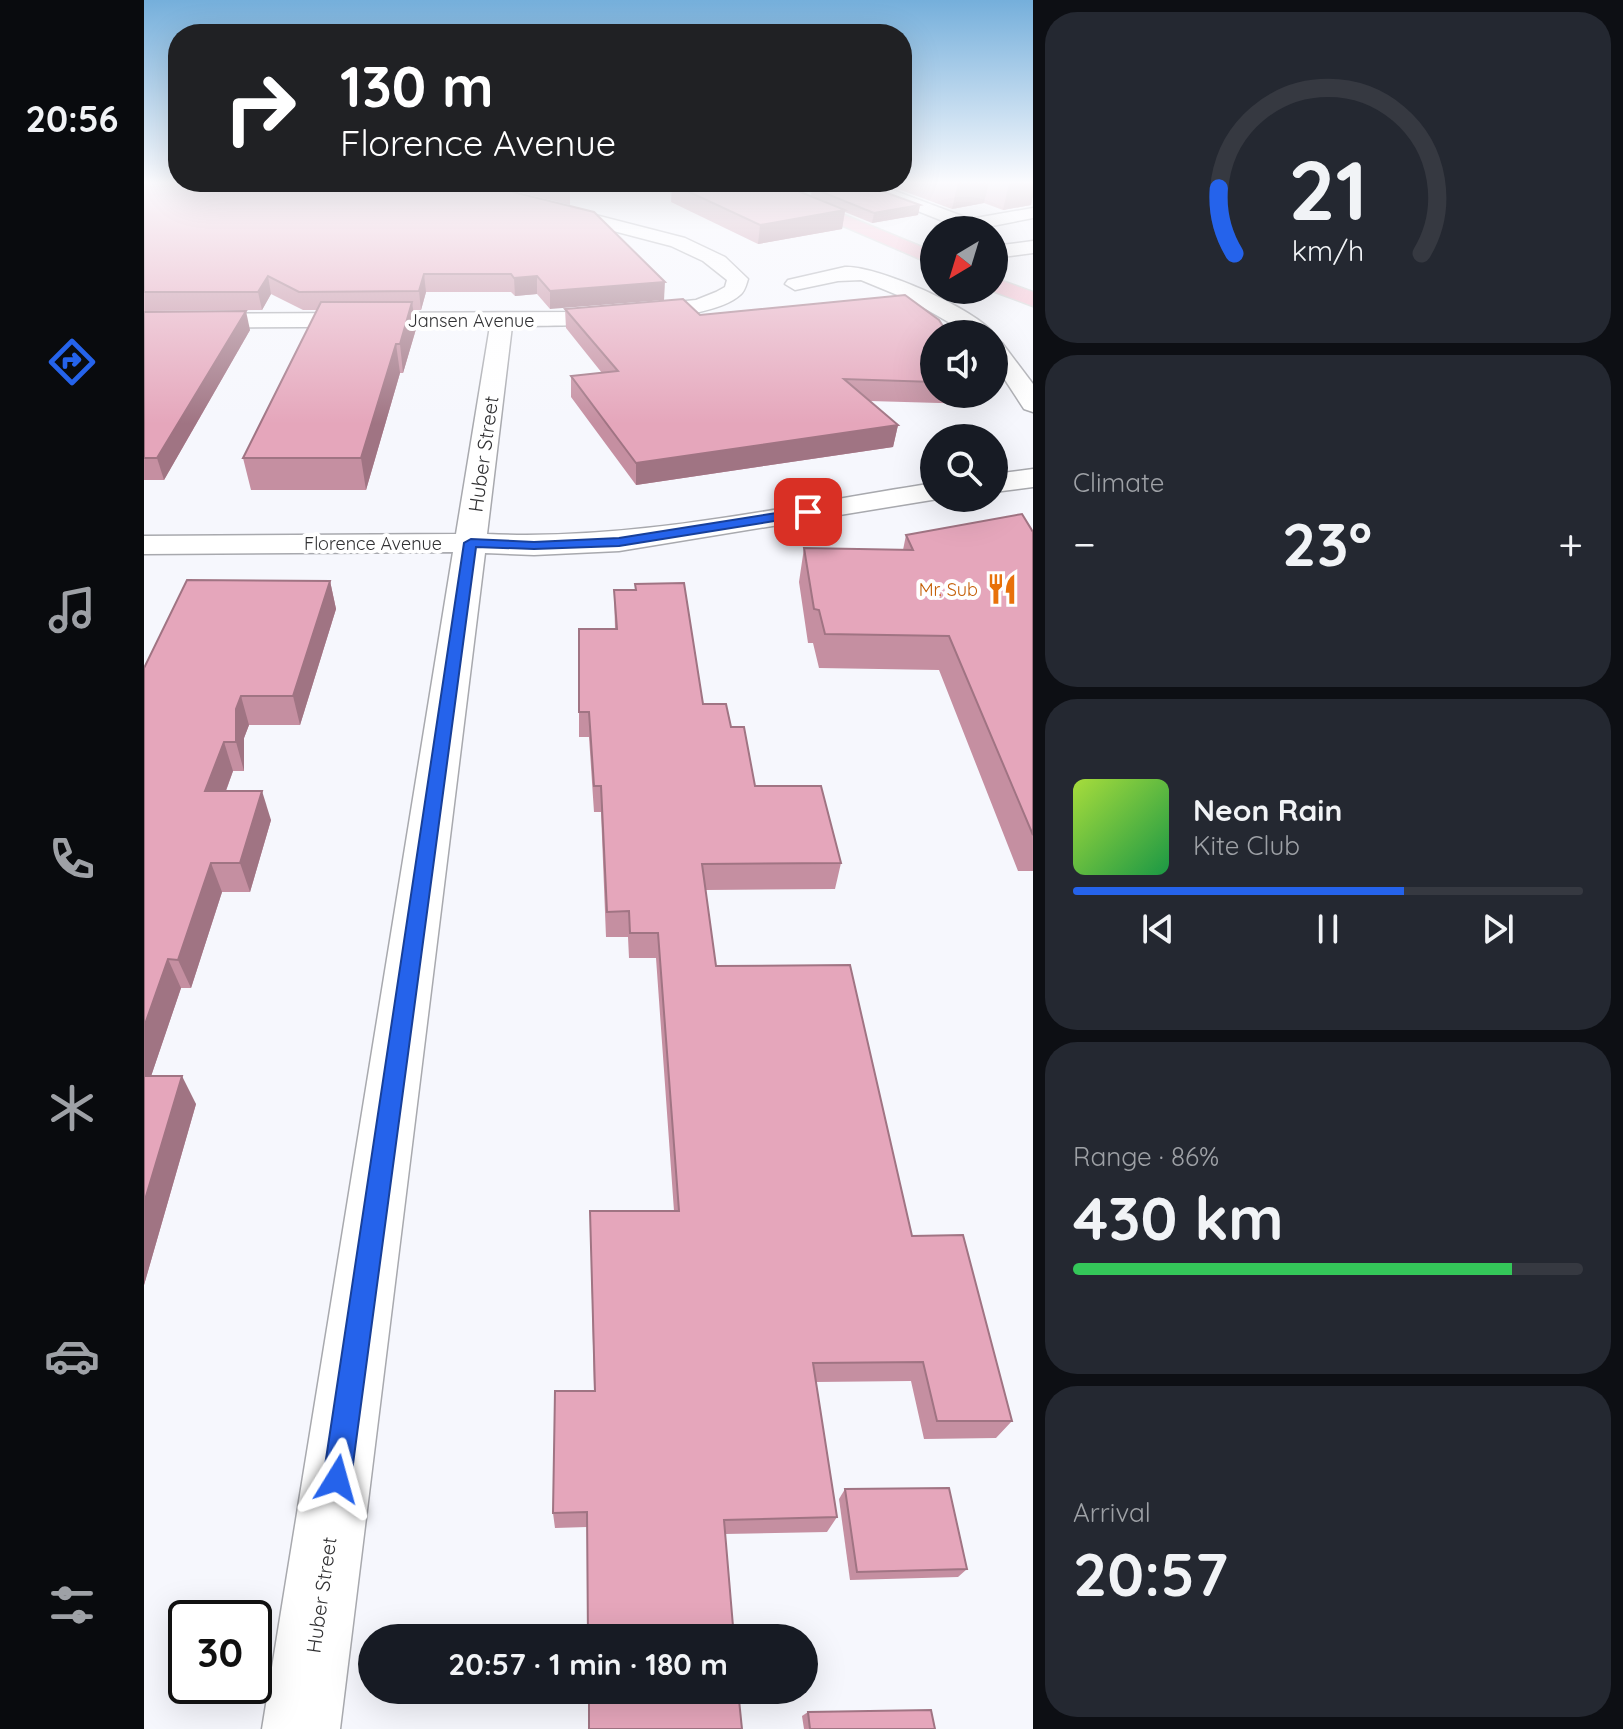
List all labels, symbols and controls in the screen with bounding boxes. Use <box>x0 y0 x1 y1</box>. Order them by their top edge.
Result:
text: 130 m <box>340 51 494 121</box>
icon: right <box>208 56 312 160</box>
text: 20:56 <box>25 96 119 141</box>
text: Florence Avenue <box>340 120 616 165</box>
text: 21 <box>1288 136 1368 240</box>
north arrow <box>920 216 1008 304</box>
map controls <box>920 216 1008 512</box>
text: km/h <box>1292 232 1364 268</box>
street label: Jansen Avenue <box>407 309 535 332</box>
button: sound <box>920 320 1008 408</box>
icon: directions <box>44 334 100 390</box>
street label: Huber Street <box>462 394 504 514</box>
button: search <box>920 424 1008 512</box>
text: Climate <box>1073 466 1164 499</box>
pin <box>774 478 842 546</box>
icon: arrive <box>786 490 830 534</box>
text: 23° <box>1282 506 1372 581</box>
text: − <box>1073 516 1096 571</box>
text: + <box>1558 516 1583 571</box>
street label: Florence Avenue <box>304 532 442 555</box>
restaurant icon: Mr. Sub <box>985 572 1019 606</box>
place label: Mr. Sub <box>919 578 978 601</box>
icon: music <box>44 582 100 638</box>
text: Neon Rain <box>1193 791 1342 829</box>
text: Kite Club <box>1193 829 1300 862</box>
icon: phone <box>44 831 100 887</box>
icon: previous <box>1136 907 1180 951</box>
icon: pause <box>1306 907 1350 951</box>
icon: next <box>1476 907 1520 951</box>
icon: climate <box>44 1080 100 1136</box>
text: Range · 86% <box>1073 1140 1219 1173</box>
text: 430 km <box>1073 1180 1284 1255</box>
icon: car <box>44 1328 100 1384</box>
position arrow <box>295 1437 379 1521</box>
text: Arrival <box>1073 1496 1151 1529</box>
street label: Huber Street <box>300 1535 342 1655</box>
text: 20:57 <box>1073 1536 1228 1611</box>
icon: filters <box>44 1577 100 1633</box>
speed limit sign: 30 <box>168 1600 272 1704</box>
text: 20:57 · 1 min · 180 m <box>448 1645 728 1683</box>

